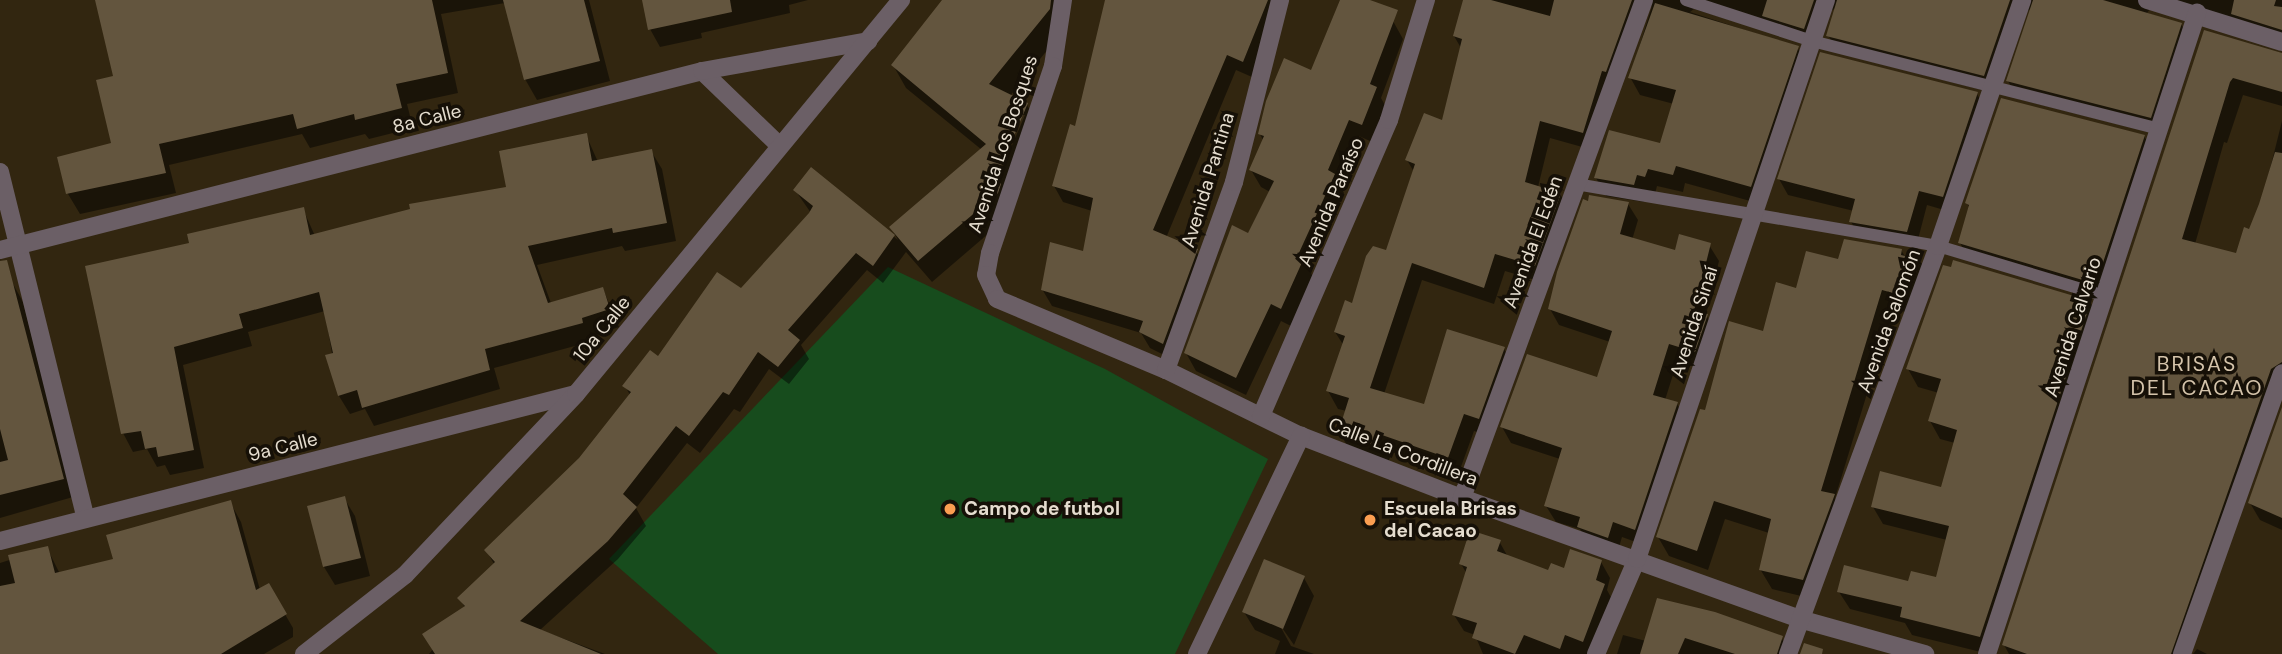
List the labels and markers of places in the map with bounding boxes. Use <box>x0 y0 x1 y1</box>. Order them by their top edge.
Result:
place label: Campo de futbol <box>964 498 1120 520</box>
place label: Escuela Brisas del Cacao <box>1384 498 1517 542</box>
marker: Campo de futbol <box>942 501 958 517</box>
marker: Escuela Brisas del Cacao <box>1362 512 1378 528</box>

